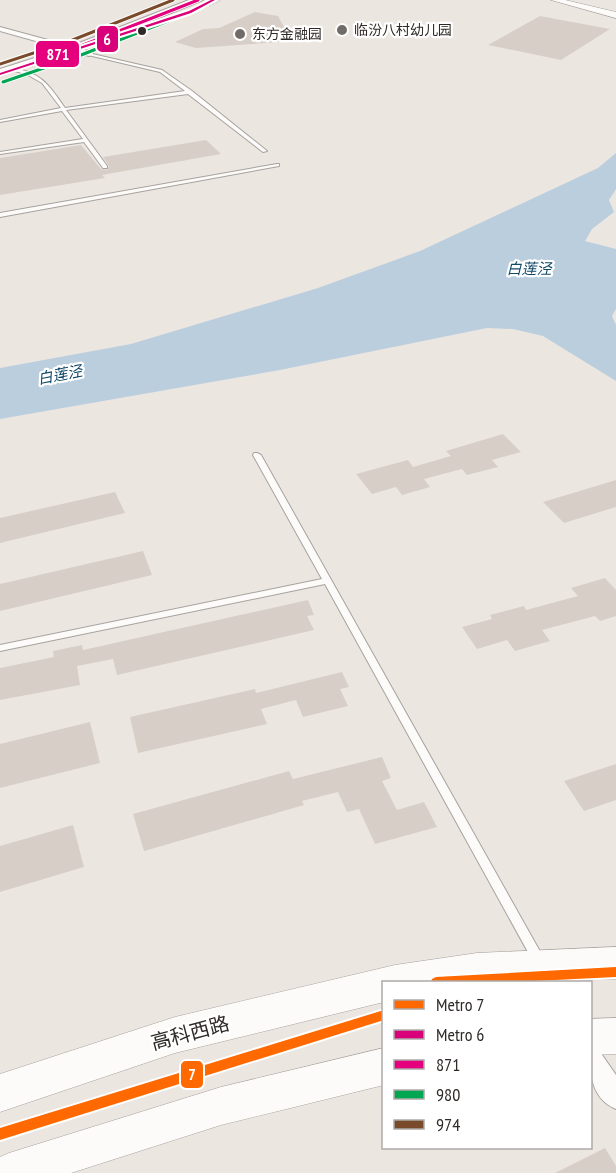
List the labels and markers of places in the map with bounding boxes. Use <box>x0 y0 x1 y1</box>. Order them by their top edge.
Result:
place label: 临汾八村幼儿园 <box>354 21 452 39</box>
marker: 临汾八村幼儿园 <box>335 23 349 37</box>
unlabelled marker <box>136 25 148 37</box>
place label: 东方金融园 <box>252 25 322 43</box>
marker: 东方金融园 <box>233 27 247 41</box>

